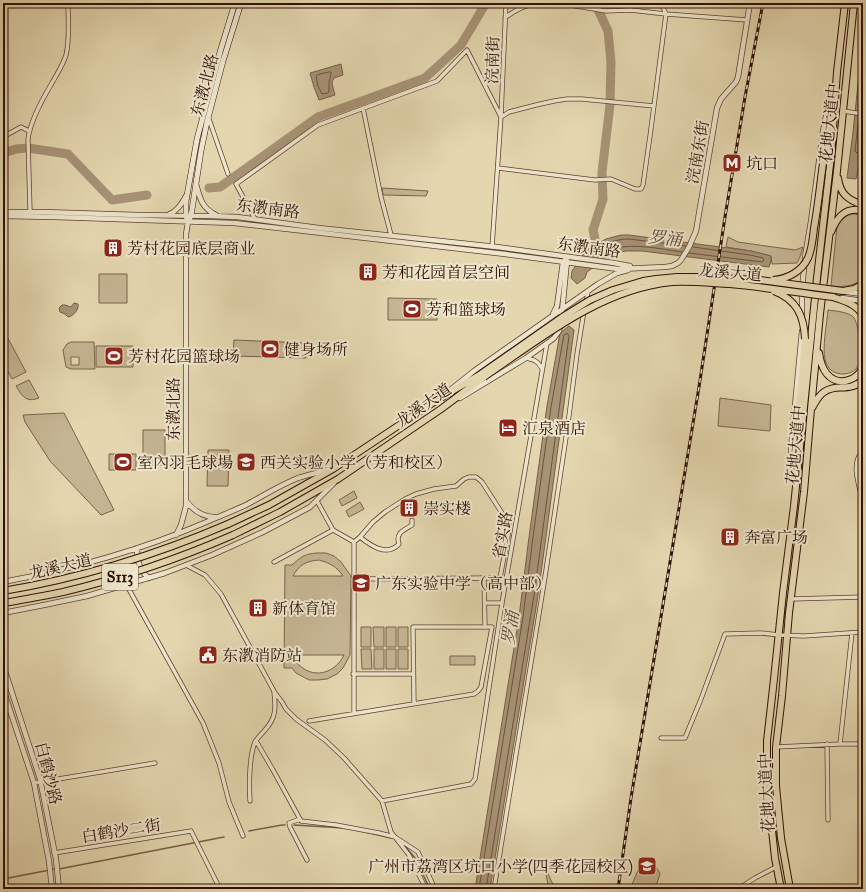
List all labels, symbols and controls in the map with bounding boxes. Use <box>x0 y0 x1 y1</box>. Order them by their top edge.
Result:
street label: 浣南街 <box>482 36 503 84</box>
street label: 东漖北路 <box>187 52 222 119</box>
street label: 花地大道中 <box>816 82 843 164</box>
street label: 浣南东街 <box>683 119 712 185</box>
metro station icon: 坑口 <box>721 152 743 174</box>
place label: 坑口 <box>746 154 778 173</box>
street label: 东漖南路 <box>235 195 301 222</box>
water label: 罗涌 <box>647 226 685 251</box>
street label: 东漖南路 <box>556 234 622 261</box>
building icon: 芳村花园底层商业 <box>102 237 124 259</box>
place label: 芳村花园底层商业 <box>127 239 255 258</box>
street label: 龙溪大道 <box>697 260 763 285</box>
building icon: 芳和花园首层空间 <box>357 261 379 283</box>
place label: 芳和花园首层空间 <box>382 263 510 282</box>
sports icon: 芳和篮球场 <box>401 298 423 320</box>
place label: 芳和篮球场 <box>426 300 506 319</box>
sports icon: 健身场所 <box>259 338 281 360</box>
place label: 健身场所 <box>284 340 348 359</box>
sports icon: 芳村花园篮球场 <box>103 345 125 367</box>
place label: 芳村花园篮球场 <box>128 347 240 366</box>
street label: 东漖北路 <box>164 377 183 441</box>
street label: 龙溪大道 <box>392 379 455 432</box>
street label: 花地大道中 <box>783 404 808 486</box>
hotel icon: 汇泉酒店 <box>497 417 519 439</box>
place label: 汇泉酒店 <box>522 419 586 438</box>
sports icon: 室內羽毛球場 <box>112 451 134 473</box>
school or university icon: 西关实验小学（芳和校区） <box>235 451 257 473</box>
place label: 室內羽毛球場 <box>137 453 233 472</box>
place label: 西关实验小学（芳和校区） <box>260 453 452 472</box>
building icon: 崇实楼 <box>398 497 420 519</box>
place label: 崇实楼 <box>423 499 471 518</box>
street label: 省实路 <box>489 510 516 560</box>
building icon: 奔富广场 <box>719 526 741 548</box>
place label: 奔富广场 <box>744 528 808 547</box>
street label: 龙溪大道 <box>27 550 93 583</box>
road number: S113 <box>102 564 138 590</box>
school or university icon: 广东实验中学（高中部） <box>350 572 372 594</box>
place label: 广东实验中学（高中部） <box>375 574 551 593</box>
building icon: 新体育馆 <box>247 597 269 619</box>
place label: 新体育馆 <box>272 599 336 618</box>
water label: 罗涌 <box>497 608 524 647</box>
public building icon: 东漖消防站 <box>197 644 219 666</box>
place label: 东漖消防站 <box>222 646 302 665</box>
street label: 白鹤沙路 <box>32 740 65 806</box>
street label: 花地大道中 <box>755 753 778 833</box>
street label: 白鹤沙二街 <box>80 815 162 846</box>
school or university icon: 广州市荔湾区坑口小学(四季花园校区) <box>636 855 658 877</box>
place label: 广州市荔湾区坑口小学(四季花园校区) <box>368 857 633 877</box>

